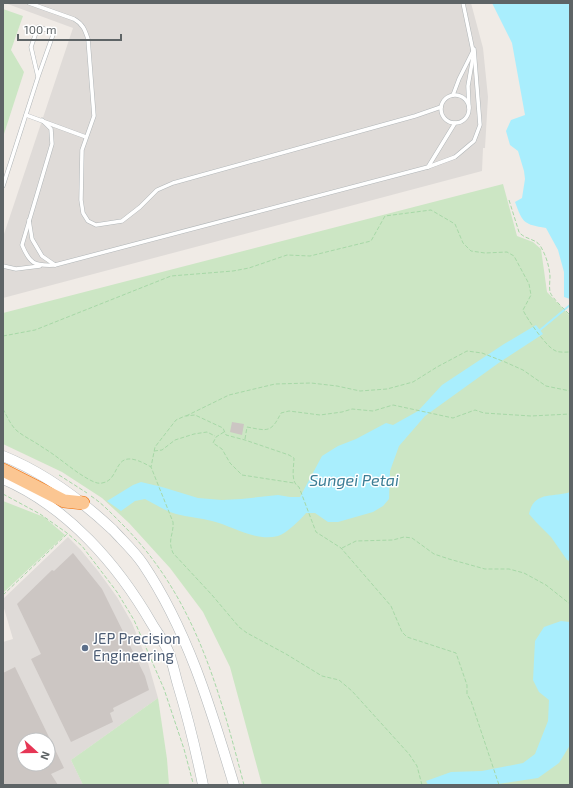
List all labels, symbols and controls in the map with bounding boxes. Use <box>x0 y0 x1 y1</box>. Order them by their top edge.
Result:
scale bar <box>18 16 121 42</box>
text: 100 m <box>24 22 56 36</box>
water label: Sungei Petai <box>309 470 399 489</box>
place label: JEP Precision Engineering <box>93 629 181 664</box>
marker: JEP Precision Engineering <box>80 643 90 653</box>
north arrow <box>16 732 56 772</box>
text: N <box>38 750 53 762</box>

